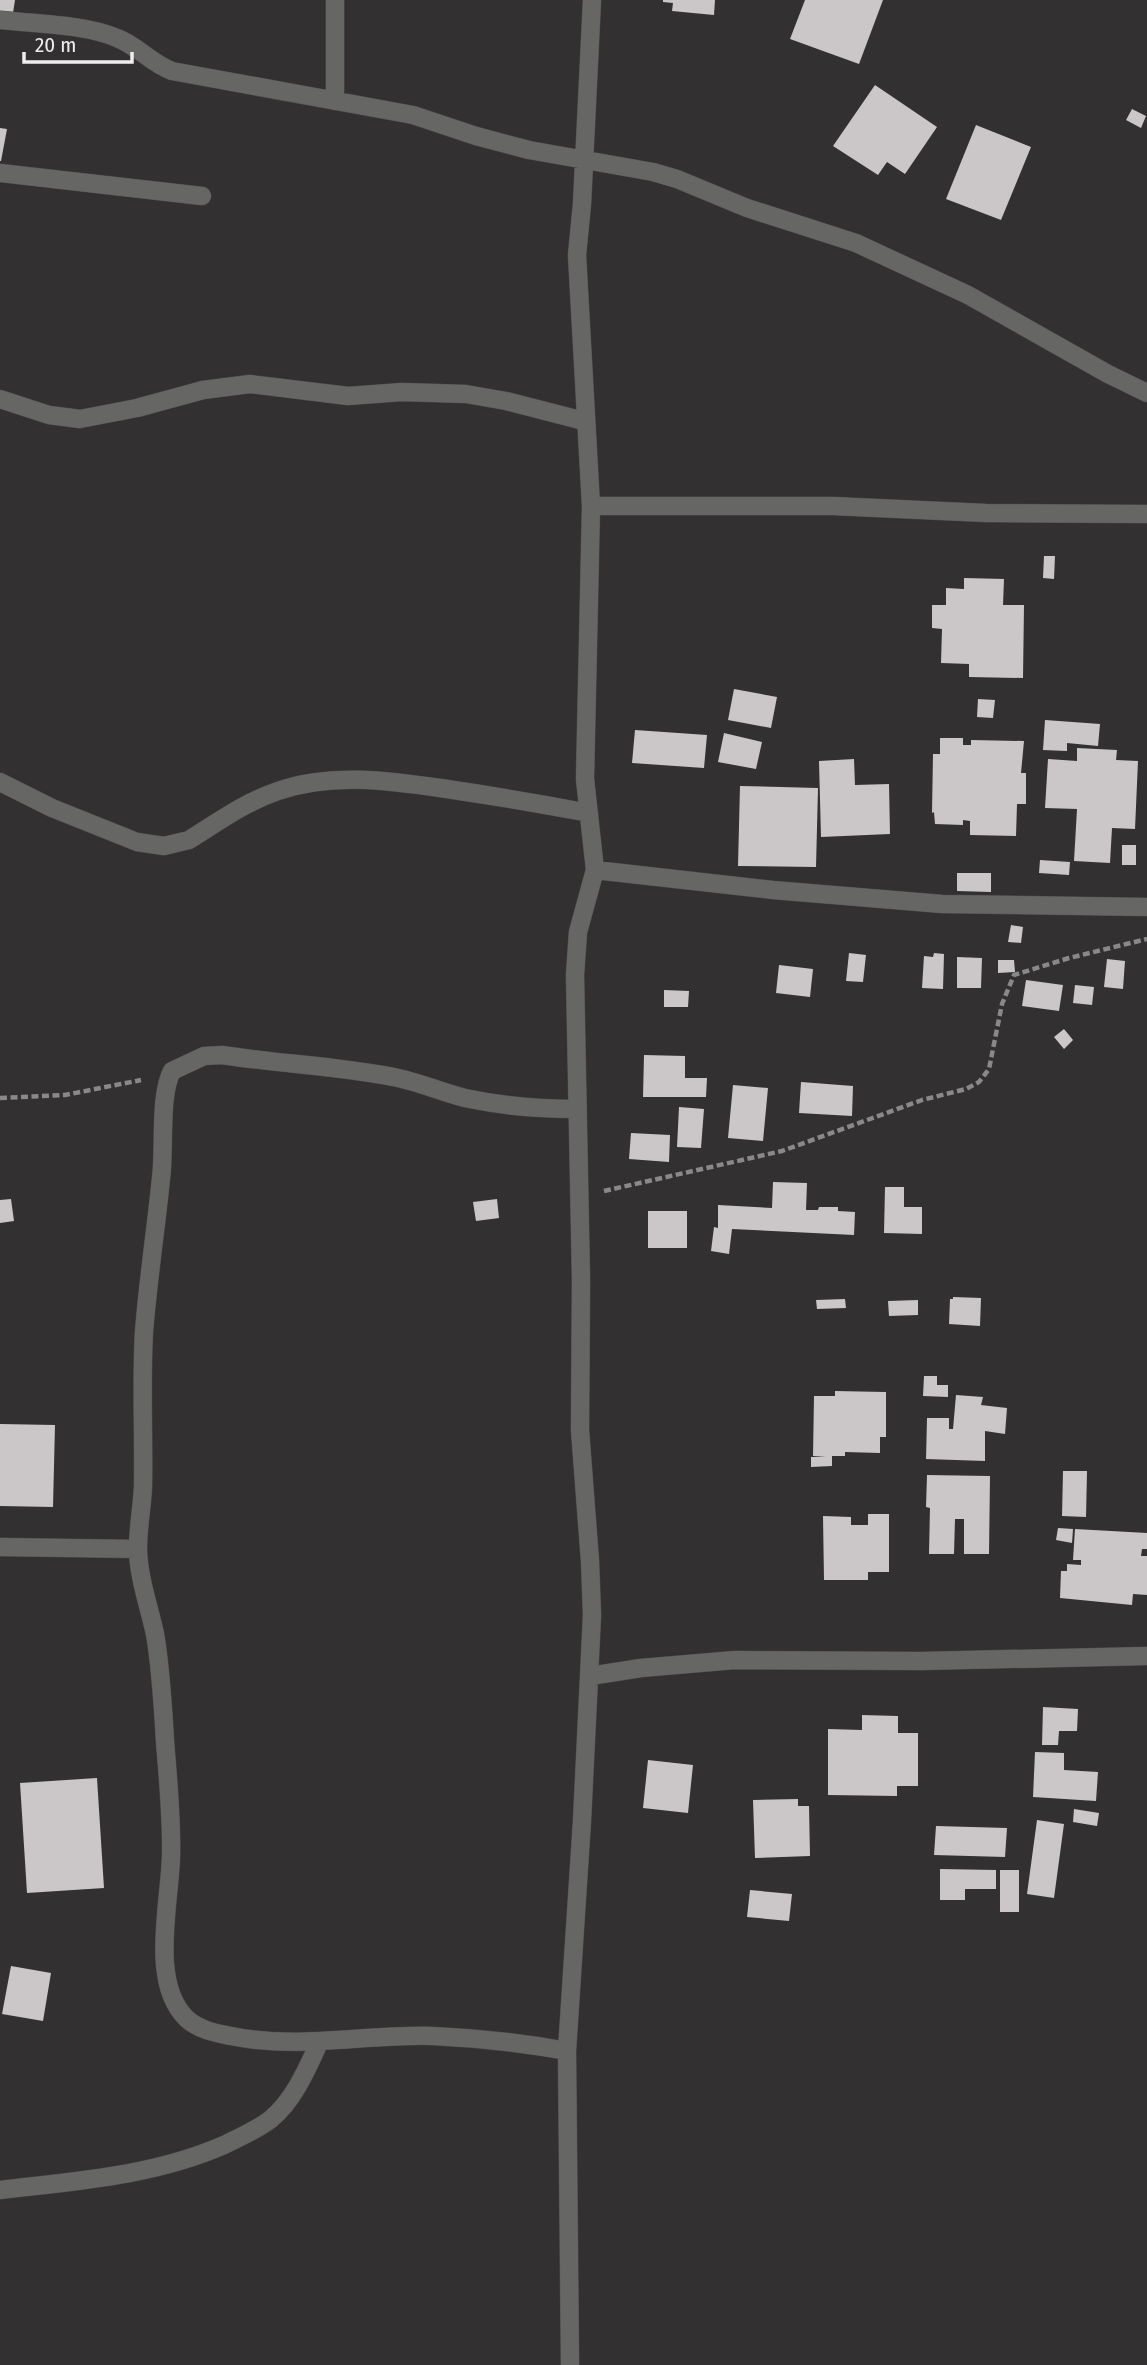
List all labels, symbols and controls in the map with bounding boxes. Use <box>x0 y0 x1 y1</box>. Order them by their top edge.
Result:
scale bar <box>24 21 133 65</box>
text: 20 m <box>35 32 76 58</box>

